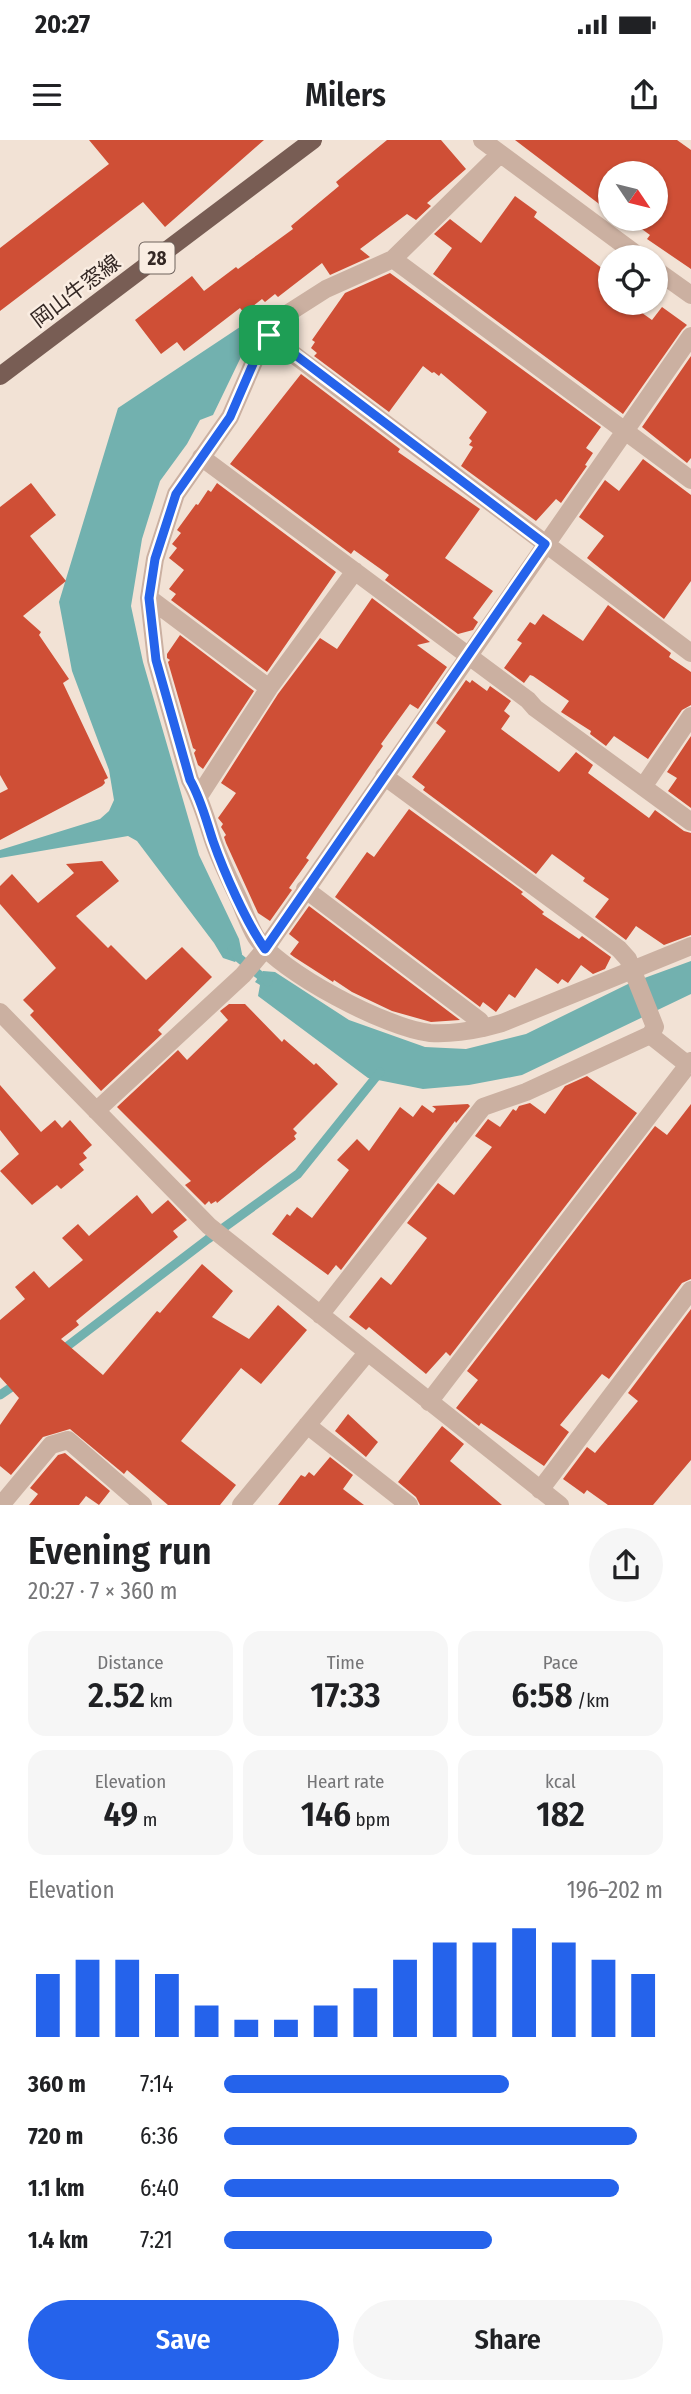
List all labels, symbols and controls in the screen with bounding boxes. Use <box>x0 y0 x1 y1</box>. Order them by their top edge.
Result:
text: 20:27 <box>35 9 90 40</box>
icon: menu <box>28 76 66 114</box>
text: Milers <box>305 76 386 114</box>
icon: share <box>625 76 663 114</box>
north arrow <box>598 161 668 231</box>
map controls <box>598 161 668 315</box>
road number: 28 <box>140 242 174 274</box>
button: locate <box>598 245 668 315</box>
street label: 岡山牛窓線 <box>26 249 126 333</box>
pin <box>239 305 299 365</box>
icon: arrive <box>250 316 288 354</box>
text: Evening run <box>28 1528 212 1574</box>
button: share <box>589 1528 663 1602</box>
text: 20:27 · 7 × 360 m <box>28 1577 177 1605</box>
text: Distance <box>97 1651 164 1674</box>
text: Time <box>327 1651 364 1674</box>
text: Pace <box>543 1651 578 1674</box>
text: 2.52 <box>88 1674 145 1716</box>
text: 17:33 <box>310 1674 381 1716</box>
text: 6:58 <box>511 1674 573 1716</box>
text: km <box>145 1689 173 1712</box>
text: /km <box>573 1689 610 1712</box>
text: Elevation <box>95 1770 166 1793</box>
text: Heart rate <box>306 1770 385 1793</box>
text: kcal <box>545 1770 576 1793</box>
text: 49 <box>104 1793 138 1835</box>
text: 146 <box>301 1793 351 1835</box>
text: 182 <box>536 1793 585 1835</box>
text: m <box>138 1808 157 1831</box>
text: bpm <box>351 1808 390 1831</box>
text: Elevation <box>28 1876 115 1904</box>
text: 196–202 m <box>567 1876 663 1904</box>
text: 360 m <box>28 2070 86 2098</box>
text: 7:14 <box>140 2070 173 2098</box>
text: 720 m <box>28 2122 83 2150</box>
text: 6:36 <box>140 2122 178 2150</box>
text: 1.1 km <box>28 2174 84 2202</box>
text: 6:40 <box>140 2174 179 2202</box>
text: 1.4 km <box>28 2226 88 2254</box>
text: 7:21 <box>140 2226 173 2254</box>
button: Save <box>28 2300 339 2380</box>
button: Share <box>353 2300 663 2380</box>

